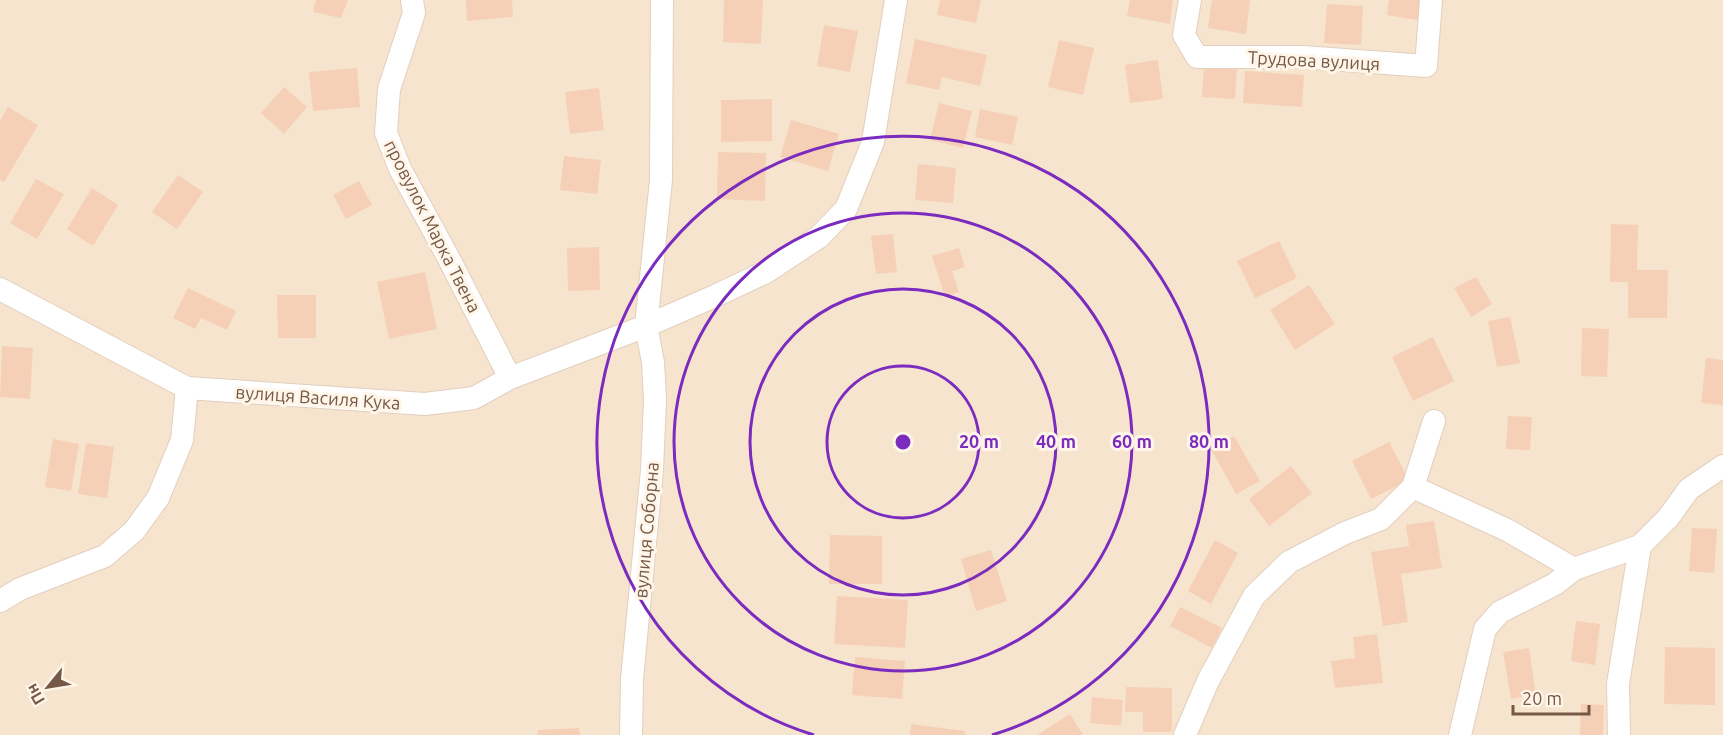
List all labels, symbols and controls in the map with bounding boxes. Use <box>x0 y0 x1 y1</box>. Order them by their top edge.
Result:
street label: Трудова вулиця <box>1247 47 1381 73</box>
street label: провулок Марка Твена <box>381 136 485 316</box>
street label: вулиця Василя Кука <box>235 381 401 413</box>
text: 20 m <box>959 431 999 451</box>
text: 40 m <box>1036 431 1076 451</box>
text: 60 m <box>1112 431 1152 451</box>
text: 80 m <box>1189 431 1229 451</box>
centre of rings <box>893 432 913 452</box>
street label: вулиця Соборна <box>630 461 662 599</box>
north arrow <box>18 657 78 717</box>
scale bar <box>1513 678 1590 716</box>
text: Пн <box>22 681 48 708</box>
text: 20 m <box>1522 688 1562 708</box>

